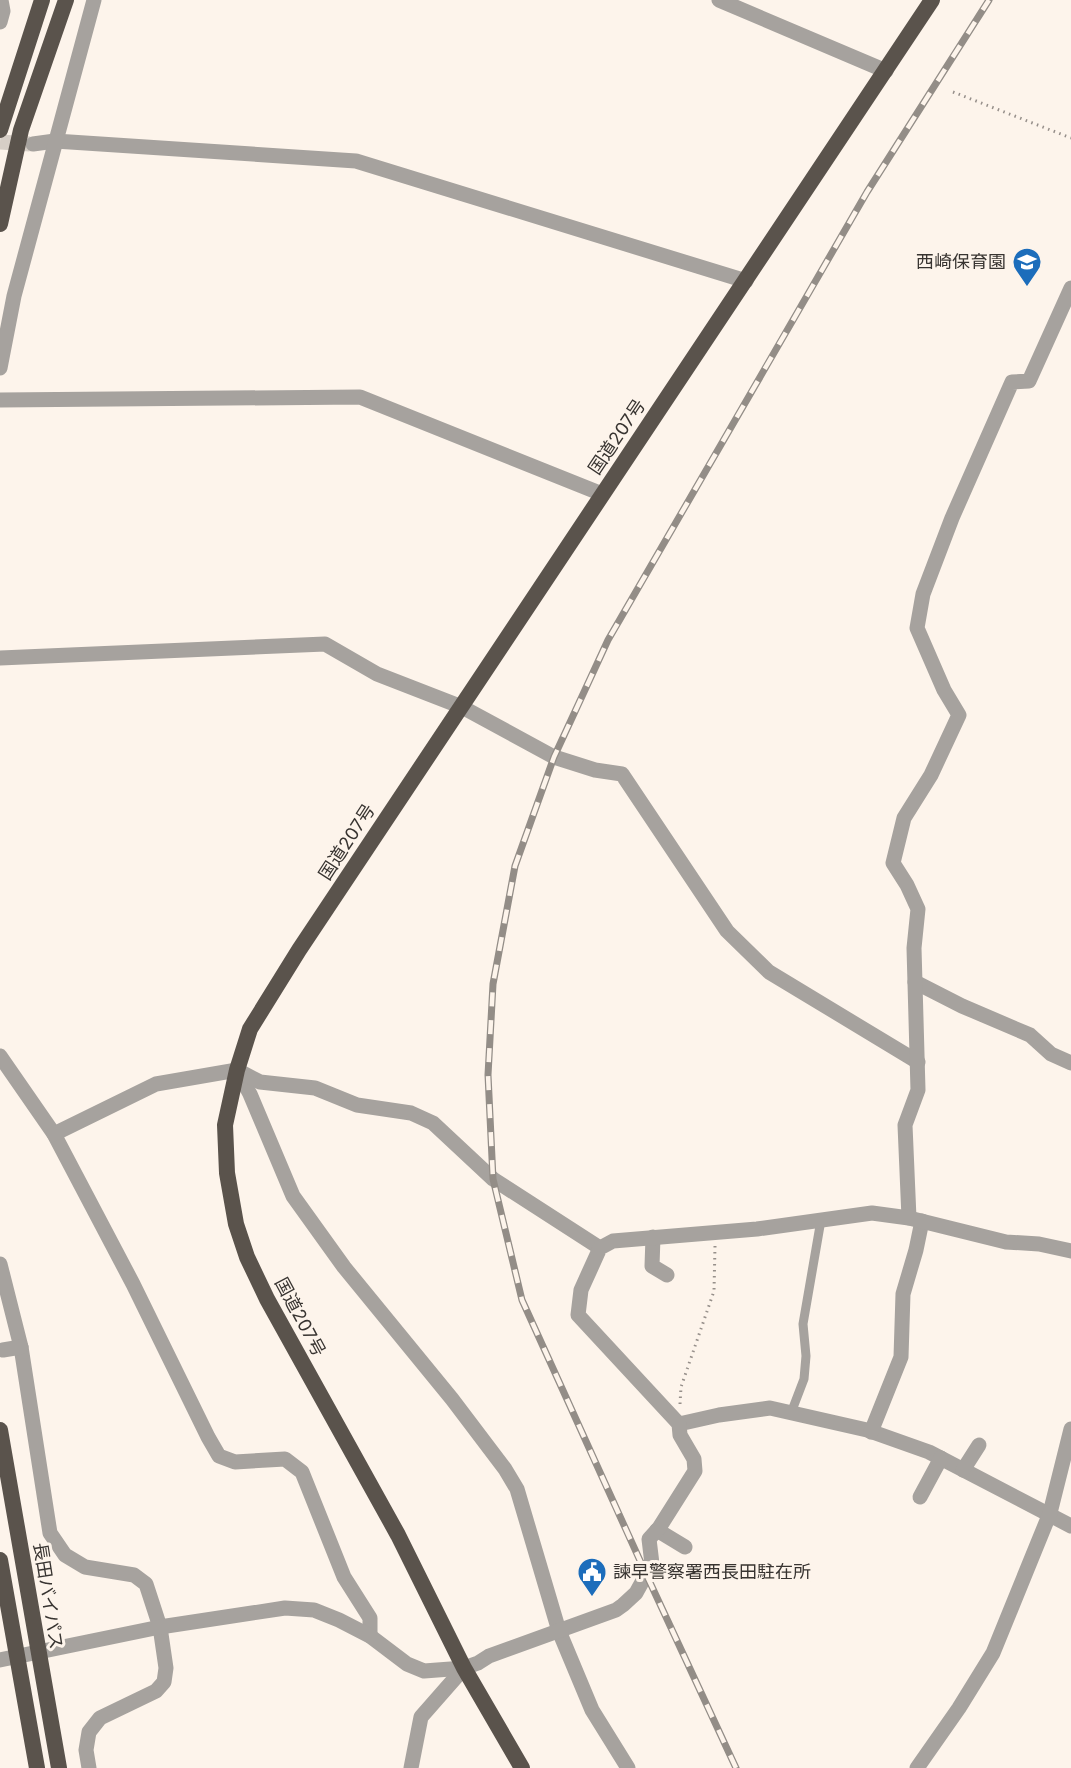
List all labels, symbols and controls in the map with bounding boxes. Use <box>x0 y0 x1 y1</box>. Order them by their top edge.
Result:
school or university icon: 西崎保育園 <box>1011 246 1043 288</box>
place label: 西崎保育園 <box>916 251 1006 272</box>
street label: 国道207号 <box>584 395 649 478</box>
street label: 国道207号 <box>314 800 379 884</box>
street label: 国道207号 <box>271 1274 330 1360</box>
street label: 長田バイパス <box>30 1541 67 1651</box>
public building icon: 諫早警察署西長田駐在所 <box>576 1556 608 1598</box>
place label: 諫早警察署西長田駐在所 <box>613 1561 811 1582</box>

